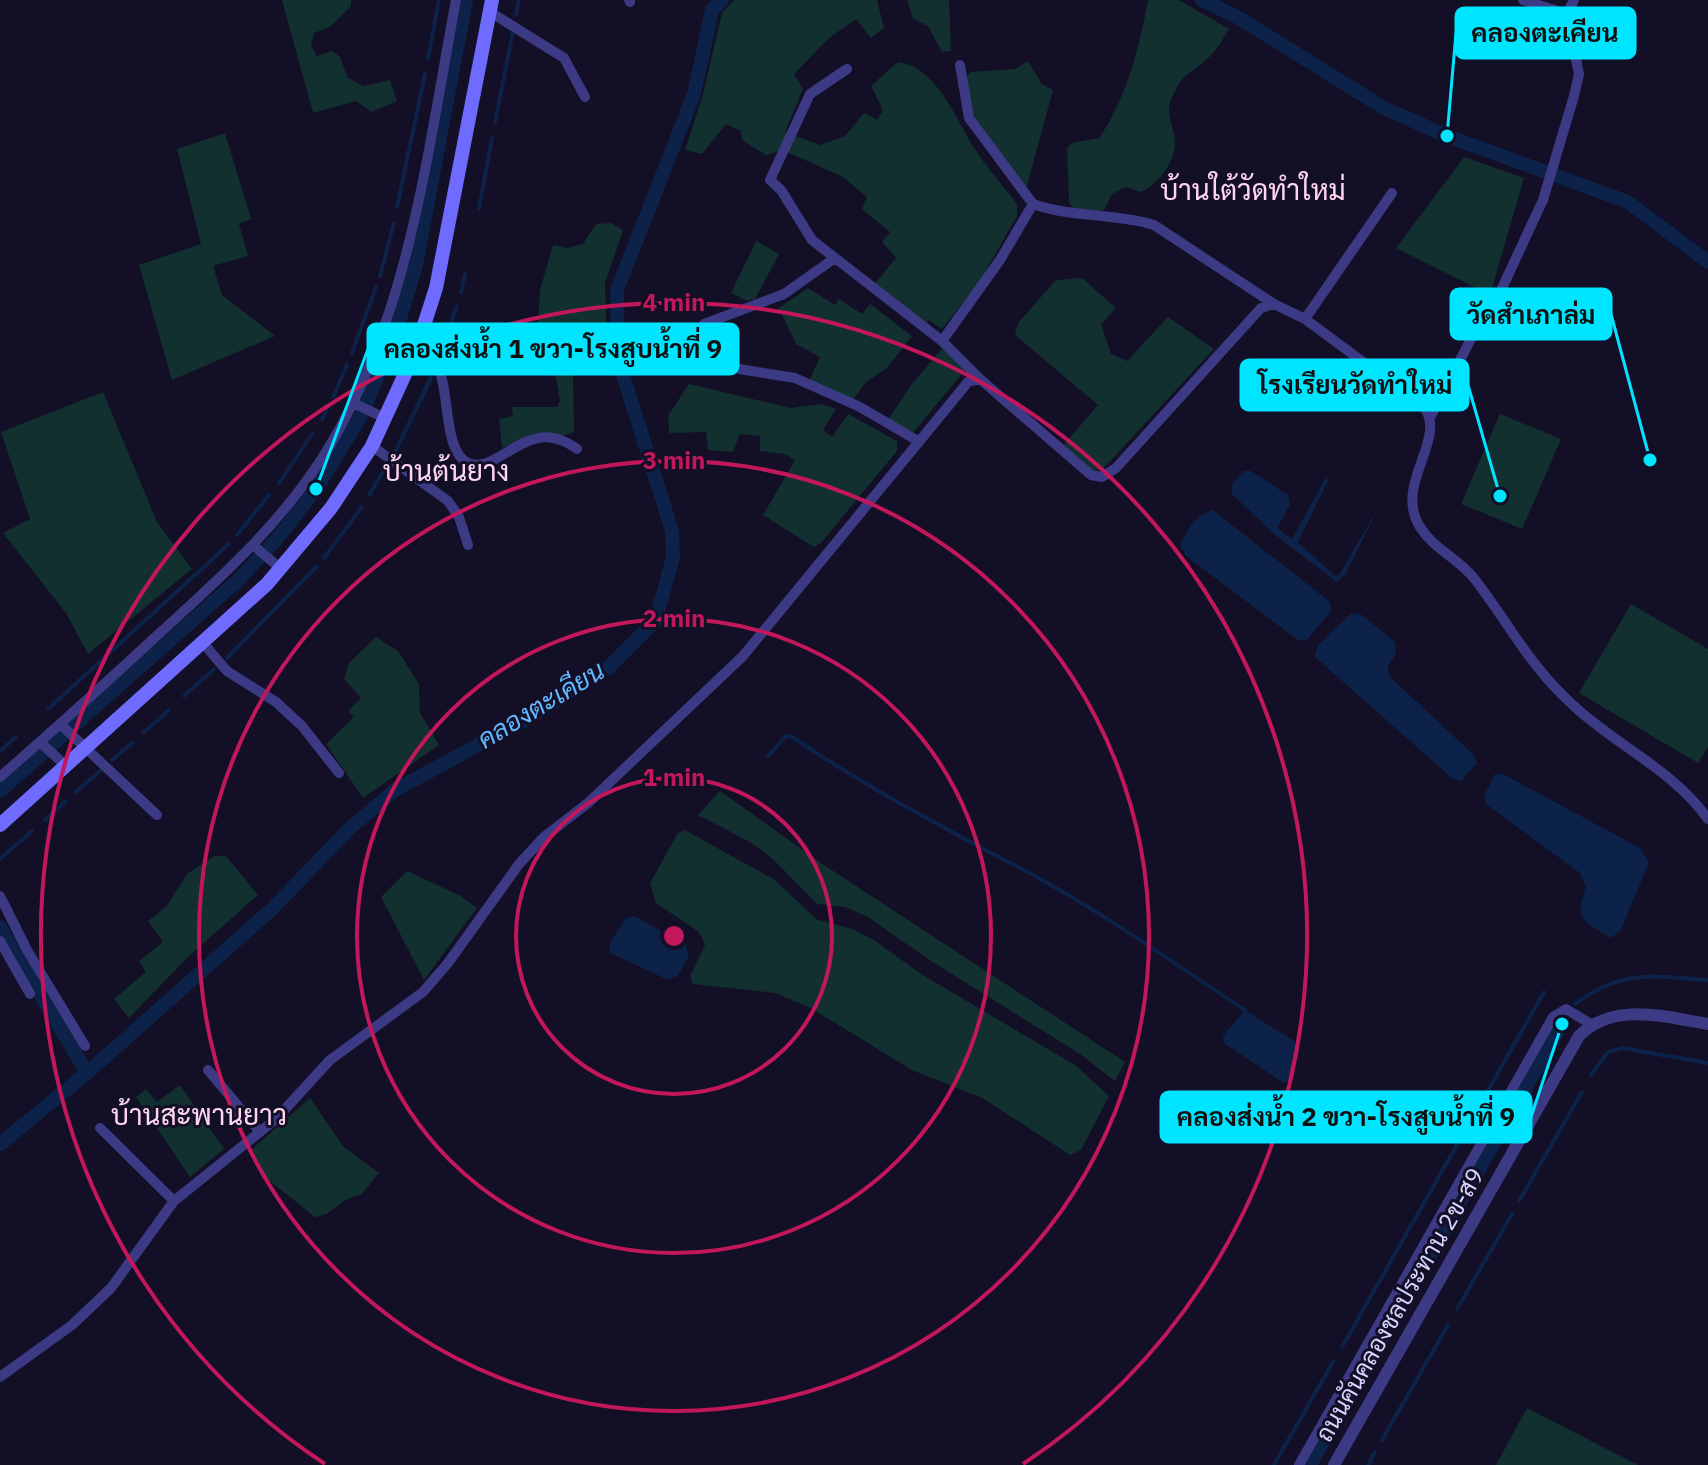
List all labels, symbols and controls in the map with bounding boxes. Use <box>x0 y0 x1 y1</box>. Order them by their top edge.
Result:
callout: คลองตะเคียน <box>1456 8 1635 58</box>
text: คลองตะเคียน <box>1471 15 1619 49</box>
district label: บ้านใต้วัดทำใหม่ <box>1160 171 1346 208</box>
text: 4 min <box>643 286 705 318</box>
callout: วัดสำเภาล่ม <box>1451 289 1611 339</box>
text: วัดสำเภาล่ม <box>1467 297 1595 331</box>
callout: คลองส่งน้ำ 1 ขวา-โรงสูบน้ำที่ 9 <box>368 324 738 374</box>
text: คลองส่งน้ำ 1 ขวา-โรงสูบน้ำที่ 9 <box>384 325 722 367</box>
callout: โรงเรียนวัดทำใหม่ <box>1241 360 1468 410</box>
text: โรงเรียนวัดทำใหม่ <box>1256 367 1452 401</box>
text: 3 min <box>643 444 705 476</box>
district label: บ้านต้นยาง <box>383 452 509 489</box>
text: 2 min <box>643 602 705 634</box>
water label: คลองตะเคียน <box>471 653 611 755</box>
text: 1 min <box>643 761 705 793</box>
centre of rings <box>660 922 688 950</box>
callout: คลองส่งน้ำ 2 ขวา-โรงสูบน้ำที่ 9 <box>1161 1092 1531 1142</box>
text: คลองส่งน้ำ 2 ขวา-โรงสูบน้ำที่ 9 <box>1177 1093 1515 1135</box>
district label: บ้านสะพานยาว <box>111 1096 287 1133</box>
street label: ถนนคันคลองชลประทาน 2ข-ส9 <box>1307 1162 1491 1447</box>

